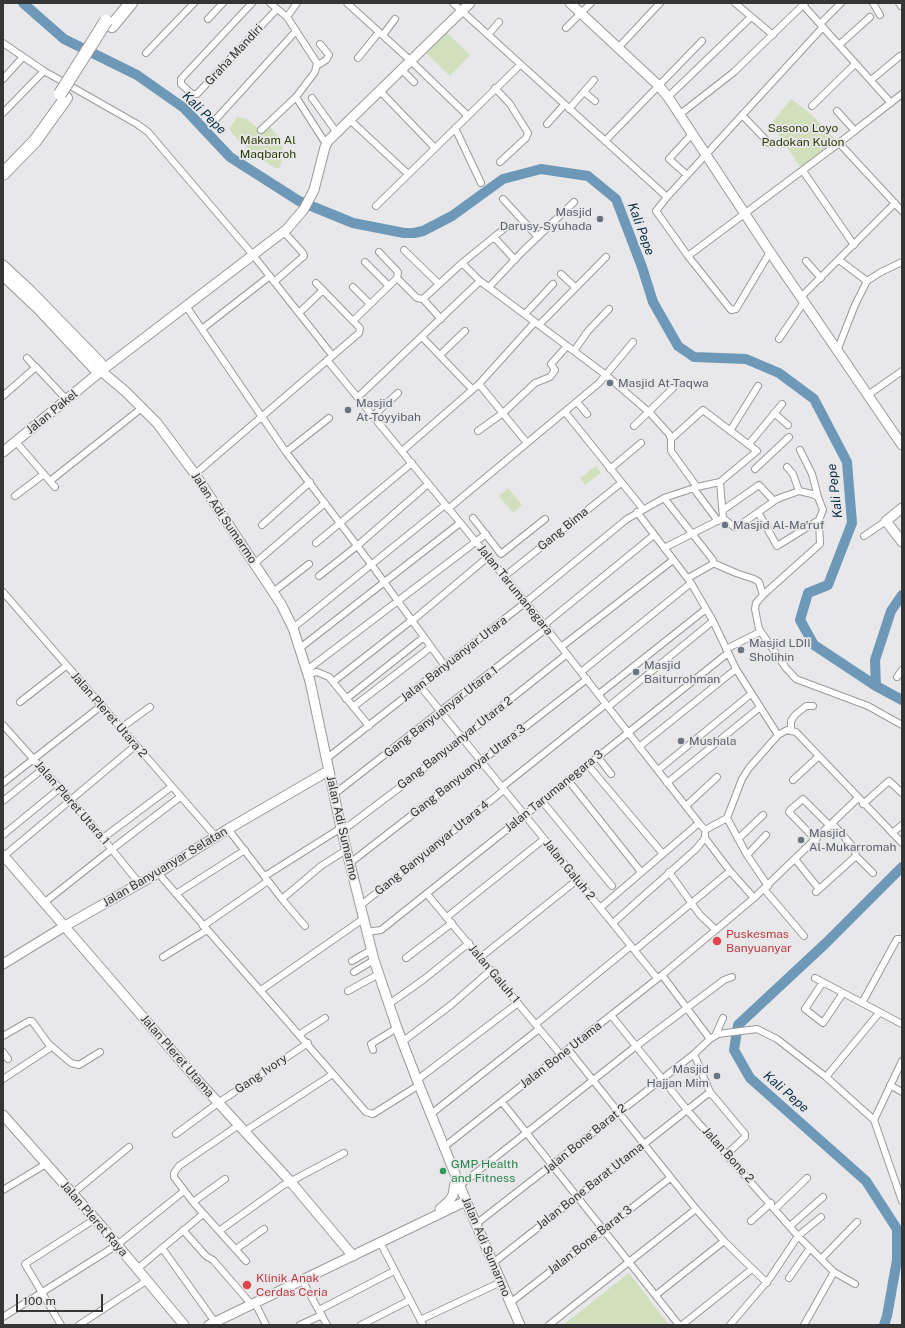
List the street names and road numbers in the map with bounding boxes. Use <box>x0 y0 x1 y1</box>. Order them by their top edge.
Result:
street label: Graha Mandiri <box>202 21 266 89</box>
street label: Jalan Pakel <box>23 387 81 437</box>
street label: Jalan Adi Sumarmo <box>188 470 260 566</box>
street label: Gang Bima <box>535 504 591 554</box>
street label: Jalan Tarumanegara <box>474 542 556 638</box>
street label: Jalan Banyuanyar Utara <box>398 613 510 705</box>
street label: Gang Banyuanyar Utara 1 <box>381 663 501 761</box>
street label: Jalan Pleret Utara 2 <box>68 669 150 761</box>
street label: Gang Banyuanyar Utara 2 <box>394 693 516 793</box>
street label: Gang Banyuanyar Utara 3 <box>407 721 529 821</box>
street label: Jalan Tarumanegara 3 <box>502 747 606 835</box>
street label: Jalan Pleret Utara 1 <box>32 758 112 848</box>
street label: Jalan Adi Sumarmo <box>323 774 361 882</box>
street label: Gang Banyuanyar Utara 4 <box>372 797 492 899</box>
street label: Jalan Banyuanyar Selatan <box>100 824 230 910</box>
street label: Jalan Galuh 2 <box>540 837 598 903</box>
street label: Jalan Galuh 1 <box>465 942 523 1006</box>
street label: Jalan Pleret Utama <box>137 1012 217 1100</box>
street label: Jalan Bone Utama <box>517 1019 605 1091</box>
street label: Gang Ivory <box>232 1051 290 1097</box>
street label: Jalan Bone Barat 2 <box>540 1101 630 1177</box>
street label: Jalan Bone 2 <box>699 1124 757 1186</box>
street label: Jalan Bone Barat Utama <box>533 1139 647 1233</box>
street label: Jalan Pleret Raya <box>57 1178 131 1260</box>
street label: Jalan Adi Sumarmo <box>459 1195 513 1299</box>
street label: Jalan Bone Barat 3 <box>545 1202 635 1278</box>

